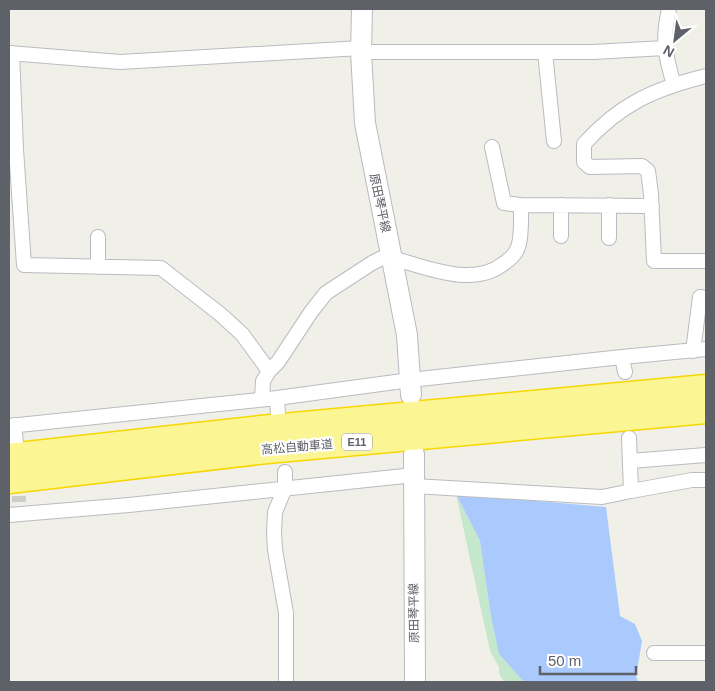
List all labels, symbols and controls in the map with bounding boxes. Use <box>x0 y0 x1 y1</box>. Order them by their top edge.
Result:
north arrow <box>650 15 700 65</box>
text: N <box>660 42 677 61</box>
street label: 原田琴平線 <box>367 172 393 234</box>
road number: E11 <box>342 434 372 451</box>
street label: 高松自動車道 <box>261 437 333 457</box>
street label: 原田琴平線 <box>406 583 422 643</box>
scale bar <box>540 644 636 676</box>
text: 50 m <box>548 652 581 669</box>

